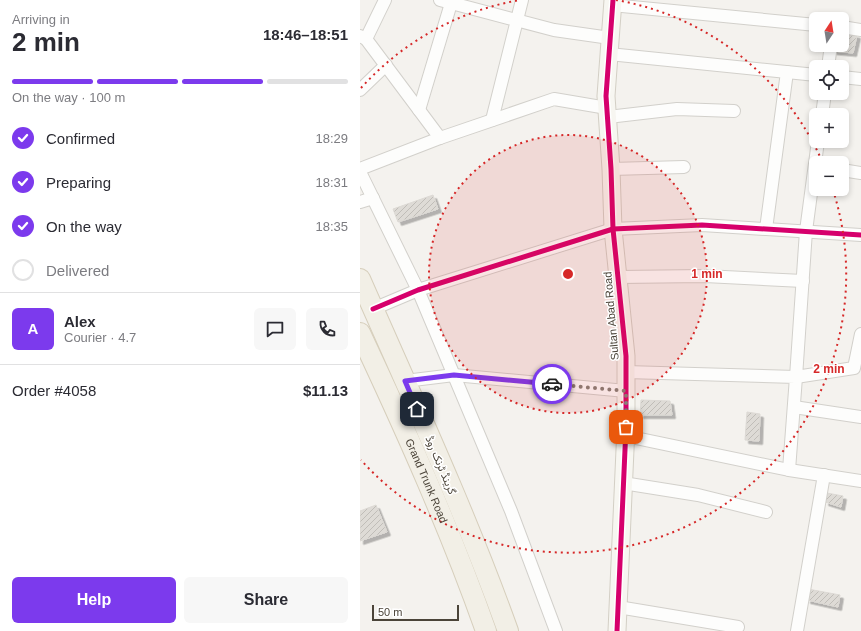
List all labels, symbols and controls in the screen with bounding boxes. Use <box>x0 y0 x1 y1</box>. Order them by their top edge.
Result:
text: Arriving in <box>12 12 70 27</box>
north arrow <box>809 12 849 52</box>
map controls <box>809 12 849 196</box>
text: 18:46–18:51 <box>263 26 348 43</box>
text: 2 min <box>12 27 80 57</box>
button: locate <box>809 60 849 100</box>
text: On the way · 100 m <box>12 90 125 105</box>
button: + <box>809 108 849 148</box>
icon: check <box>12 127 34 149</box>
text: Confirmed <box>46 130 115 147</box>
text: 18:29 <box>315 131 348 146</box>
button: − <box>809 156 849 196</box>
icon: check <box>12 171 34 193</box>
text: Preparing <box>46 174 111 191</box>
text: 18:31 <box>315 175 348 190</box>
icon: check <box>12 215 34 237</box>
text: On the way <box>46 218 122 235</box>
text: 18:35 <box>315 219 348 234</box>
text: Delivered <box>46 262 109 279</box>
centre of rings <box>561 267 575 281</box>
text: 1 min <box>691 267 723 281</box>
street label: Sultan Abad Road <box>601 271 621 361</box>
button: chat <box>254 308 296 350</box>
button: phone <box>306 308 348 350</box>
text: Alex <box>64 313 96 330</box>
text: A <box>28 320 38 337</box>
text: Courier · 4.7 <box>64 330 136 345</box>
text: 2 min <box>813 362 845 376</box>
courier <box>532 364 572 404</box>
icon: car <box>541 373 563 395</box>
text: Order #4058 <box>12 382 96 399</box>
text: $11.13 <box>303 382 348 399</box>
pin <box>400 392 434 426</box>
icon: home <box>406 398 428 420</box>
pin <box>609 410 643 444</box>
icon: bag <box>615 416 637 438</box>
street label: گرینڈ ٹرنک روڈ <box>422 434 459 496</box>
street label: Grand Trunk Road <box>403 437 450 525</box>
button: Help <box>12 577 176 623</box>
button: Share <box>184 577 348 623</box>
scale bar <box>372 603 459 622</box>
text: 50 m <box>378 606 402 618</box>

